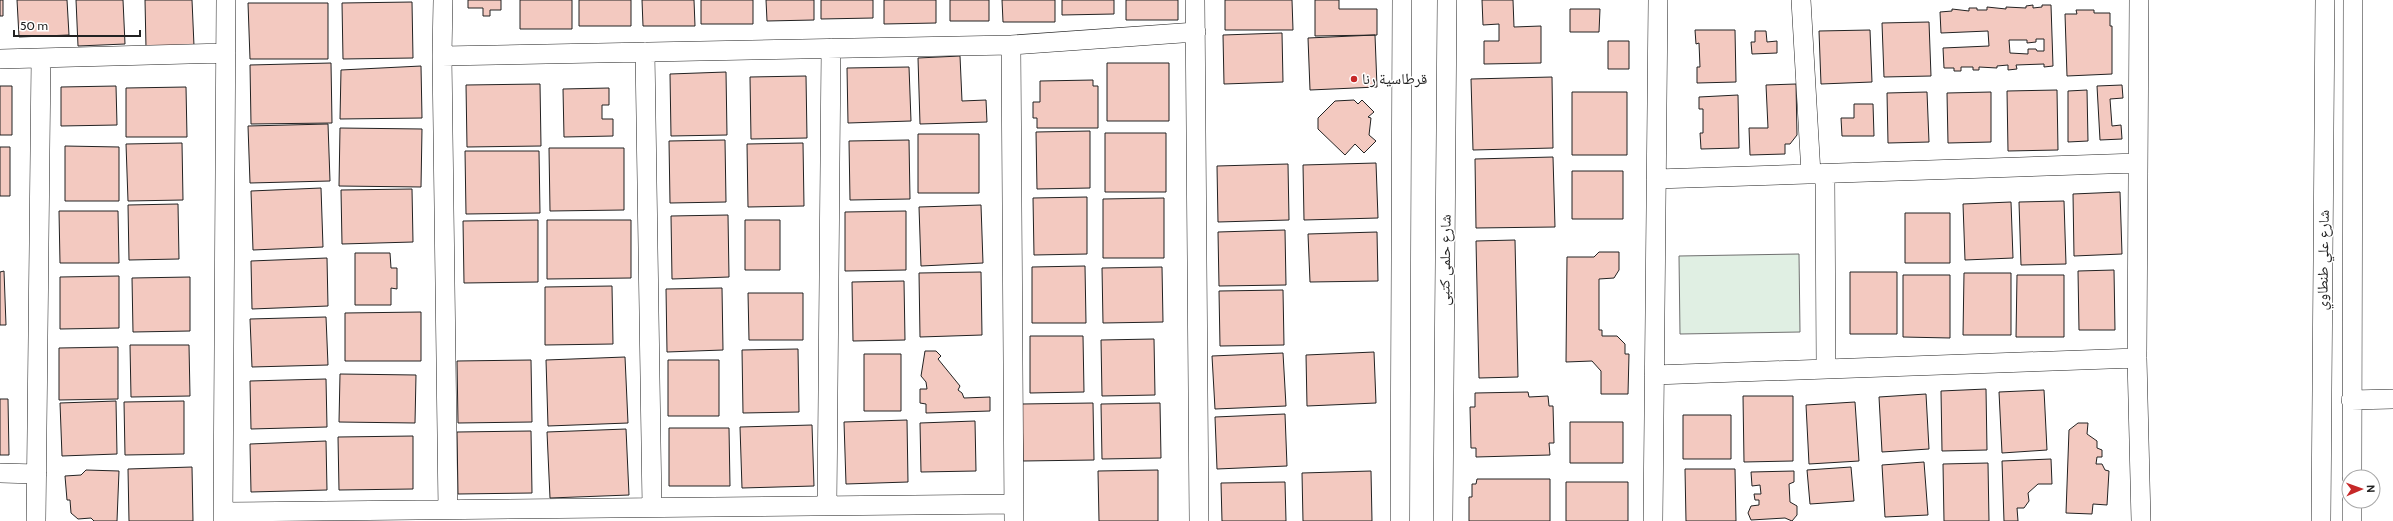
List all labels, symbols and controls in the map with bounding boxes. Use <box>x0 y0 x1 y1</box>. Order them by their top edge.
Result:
scale bar <box>14 12 140 38</box>
text: 50 m <box>20 18 48 33</box>
place label: قرطاسية رنا <box>1362 70 1427 88</box>
marker: قرطاسية رنا <box>1349 74 1359 84</box>
street label: شارع علي طنطاوي <box>2313 209 2336 311</box>
street label: شارع حلمى كتبى <box>1435 214 1456 306</box>
north arrow <box>2341 469 2381 509</box>
text: N <box>2364 485 2378 493</box>

